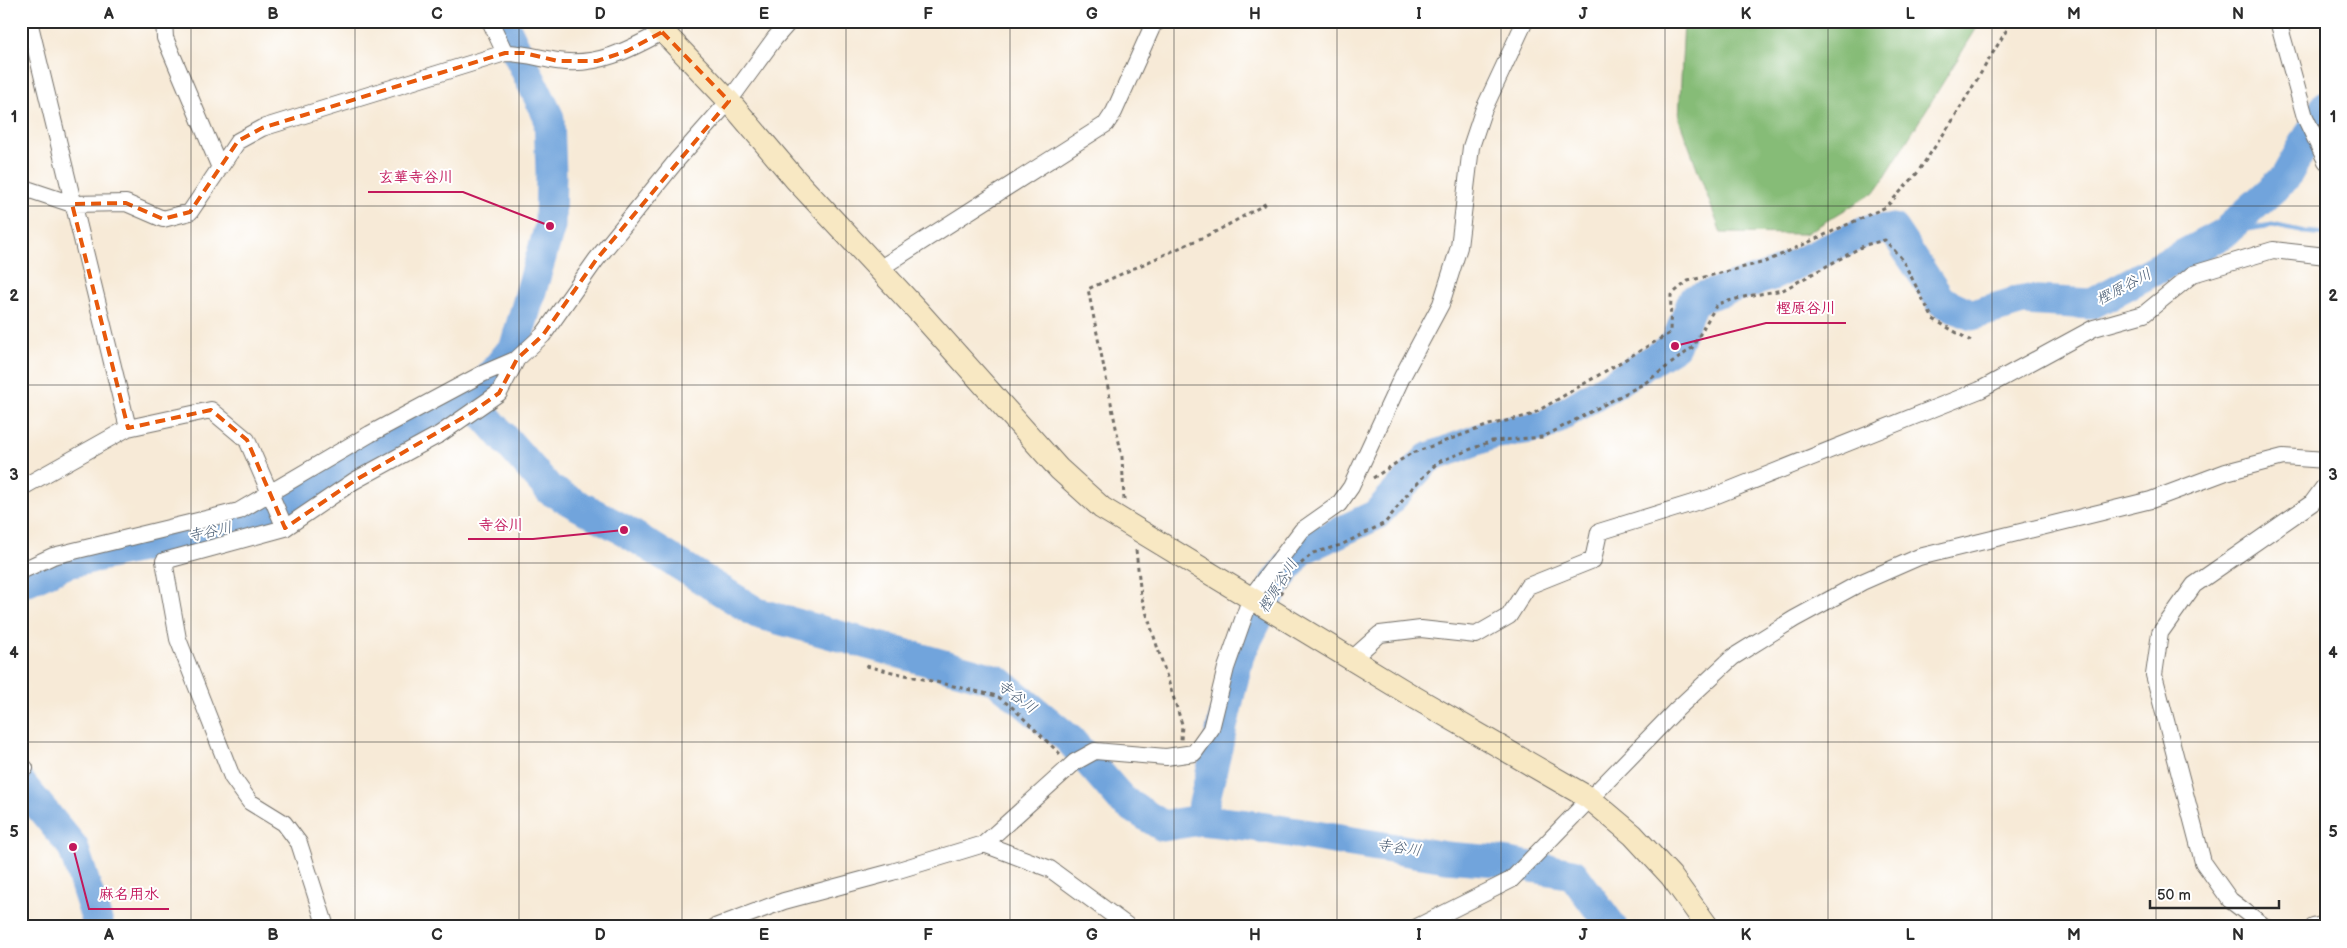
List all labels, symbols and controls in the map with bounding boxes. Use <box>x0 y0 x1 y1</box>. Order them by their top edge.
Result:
text: A <box>103 5 114 24</box>
text: B <box>267 5 279 24</box>
text: C <box>431 5 443 24</box>
text: D <box>594 5 606 24</box>
text: E <box>759 5 769 24</box>
text: F <box>923 5 933 24</box>
text: G <box>1086 5 1098 24</box>
text: H <box>1249 5 1261 24</box>
text: I <box>1416 5 1422 24</box>
text: J <box>1579 5 1588 24</box>
text: K <box>1741 5 1752 24</box>
text: L <box>1905 5 1915 24</box>
text: M <box>2067 5 2081 24</box>
text: N <box>2232 5 2244 24</box>
text: 1 <box>11 108 17 127</box>
text: 1 <box>2330 108 2336 127</box>
callout: 玄華寺谷川 <box>368 162 463 192</box>
text: 玄華寺谷川 <box>378 168 454 187</box>
water label: 樫原谷川 <box>2093 265 2155 309</box>
text: 2 <box>9 287 19 306</box>
text: 2 <box>2328 287 2338 306</box>
callout: 樫原谷川 <box>1766 293 1846 323</box>
text: 樫原谷川 <box>1776 299 1836 318</box>
text: 3 <box>9 466 19 485</box>
text: 3 <box>2328 466 2338 485</box>
callout: 寺谷川 <box>468 509 533 539</box>
text: 寺谷川 <box>478 516 524 535</box>
water label: 寺谷川 <box>186 518 234 546</box>
water label: 樫原谷川 <box>1254 556 1302 616</box>
text: 4 <box>9 644 19 663</box>
text: 4 <box>2328 644 2338 663</box>
water label: 寺谷川 <box>993 676 1041 718</box>
text: 5 <box>9 823 19 842</box>
text: 5 <box>2328 823 2338 842</box>
water label: 寺谷川 <box>1375 835 1423 861</box>
scale bar <box>2150 878 2278 910</box>
callout: 麻名用水 <box>89 879 169 909</box>
text: 麻名用水 <box>99 885 159 904</box>
text: 50 m <box>2157 886 2191 905</box>
text: A <box>103 926 114 945</box>
text: B <box>267 926 279 945</box>
text: C <box>431 926 443 945</box>
text: D <box>594 926 606 945</box>
text: E <box>759 926 769 945</box>
text: F <box>923 926 933 945</box>
text: G <box>1086 926 1098 945</box>
text: H <box>1249 926 1261 945</box>
text: I <box>1416 926 1422 945</box>
text: J <box>1579 926 1588 945</box>
text: K <box>1741 926 1752 945</box>
text: L <box>1905 926 1915 945</box>
text: M <box>2067 926 2081 945</box>
text: N <box>2232 926 2244 945</box>

